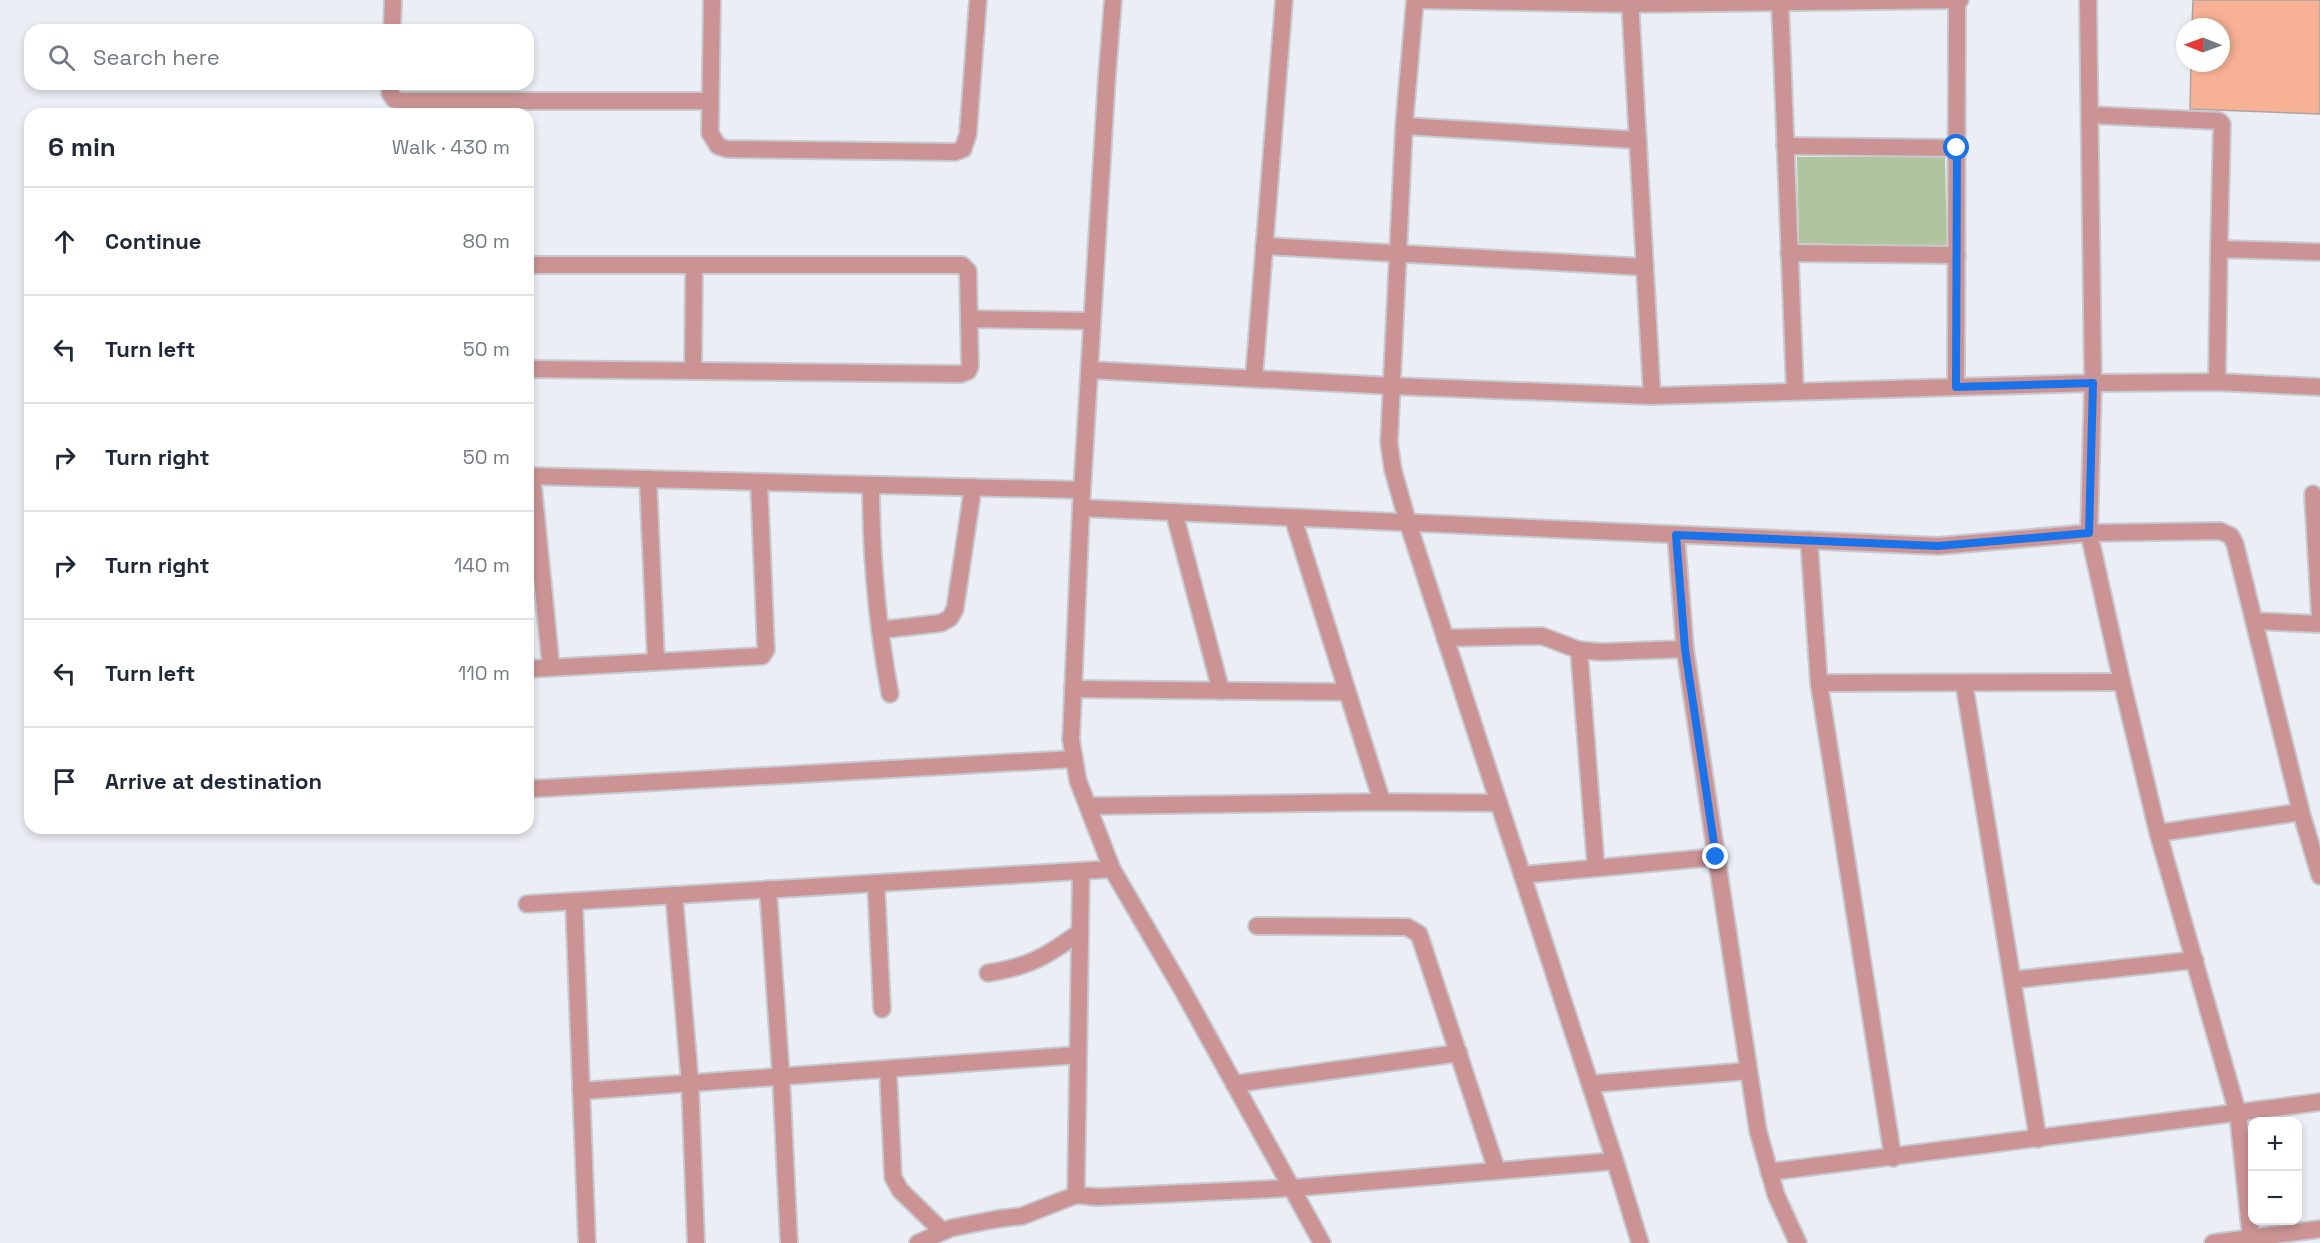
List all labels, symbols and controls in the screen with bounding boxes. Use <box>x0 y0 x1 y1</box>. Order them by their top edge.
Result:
north arrow <box>2176 18 2230 72</box>
search box <box>24 24 534 90</box>
icon: search <box>45 41 78 74</box>
text: Search here <box>93 43 220 71</box>
text: 6 min <box>48 130 116 164</box>
text: Walk · 430 m <box>392 134 510 160</box>
route start <box>1943 134 1969 160</box>
icon: ahead <box>48 225 81 258</box>
text: Continue <box>105 227 201 255</box>
text: 80 m <box>462 228 510 254</box>
icon: left <box>48 333 81 366</box>
text: Turn left <box>105 335 195 363</box>
text: 50 m <box>463 336 510 362</box>
icon: right <box>48 441 81 474</box>
text: Turn right <box>105 443 210 471</box>
text: 50 m <box>463 444 510 470</box>
icon: right <box>48 549 81 582</box>
text: Turn right <box>105 551 210 579</box>
text: 140 m <box>454 552 510 578</box>
icon: left <box>48 657 81 690</box>
text: Turn left <box>105 659 195 687</box>
text: 110 m <box>458 660 510 686</box>
icon: arrive <box>48 765 81 798</box>
text: Arrive at destination <box>105 767 322 795</box>
route end <box>1702 843 1728 869</box>
map controls <box>2248 1117 2302 1225</box>
button: + <box>2248 1117 2302 1171</box>
button: − <box>2248 1171 2302 1225</box>

